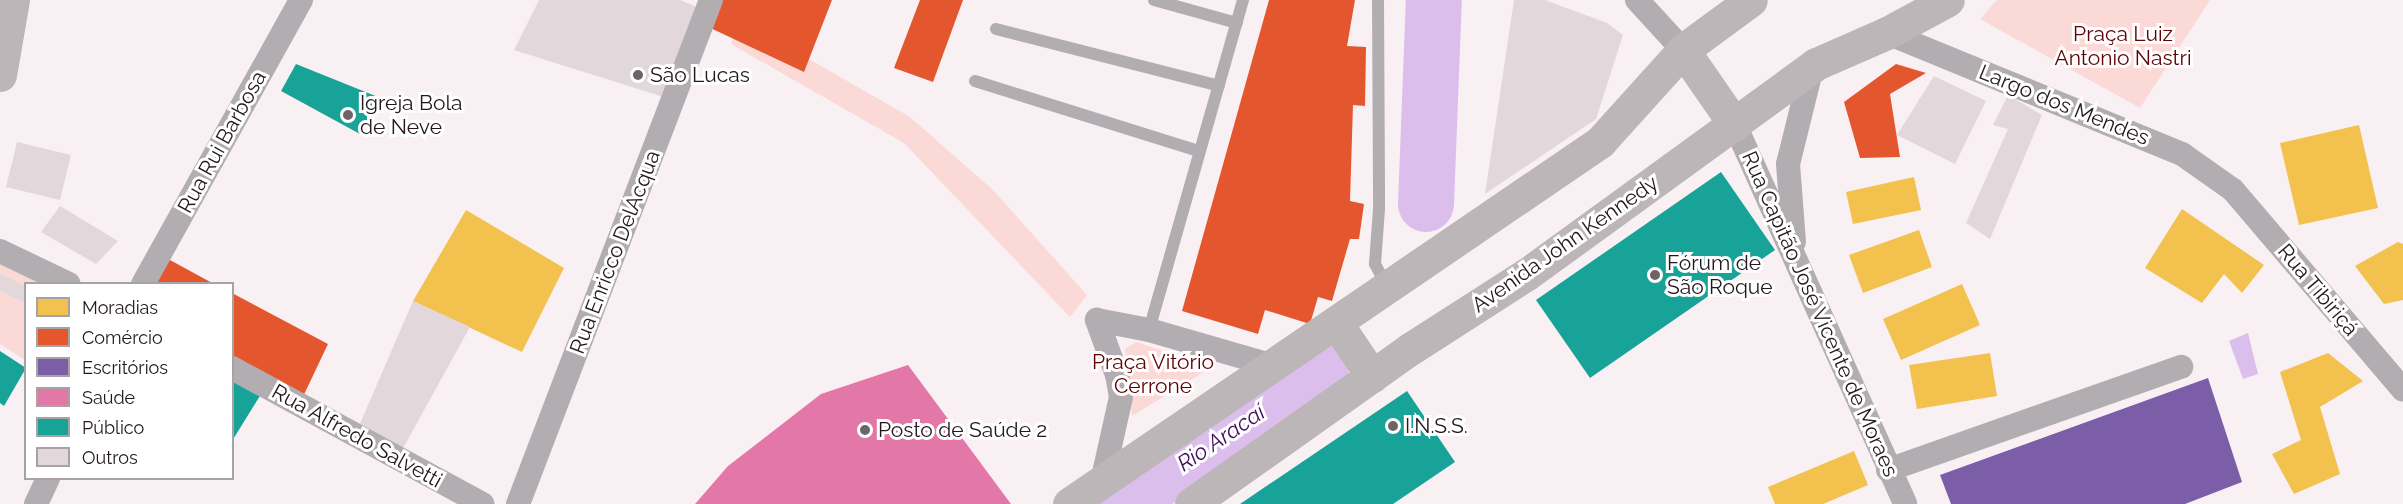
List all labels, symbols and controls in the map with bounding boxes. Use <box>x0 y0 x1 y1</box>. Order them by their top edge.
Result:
park label: Praça Luiz Antonio Nastri <box>2054 21 2192 71</box>
street label: Largo dos Mendes <box>1975 59 2153 151</box>
place label: São Lucas <box>650 62 750 88</box>
street label: Rua Rui Barbosa <box>173 67 271 217</box>
marker: São Lucas <box>631 68 645 82</box>
place label: Igreja Bola de Neve <box>360 90 463 140</box>
marker: Igreja Bola de Neve <box>341 108 355 122</box>
street label: Rua Enricco DelAcqua <box>565 147 665 357</box>
street label: Rua Capitão José Vicente de Moraes <box>1736 147 1904 481</box>
street label: Avenida John Kennedy <box>1467 170 1663 318</box>
street label: Rua Tibiriçá <box>2272 239 2364 341</box>
place label: Fórum de São Roque <box>1667 250 1773 300</box>
marker: Fórum de São Roque <box>1648 268 1662 282</box>
legend <box>24 282 234 480</box>
text: Moradias <box>82 297 158 318</box>
text: Comércio <box>82 327 163 348</box>
park label: Praça Vitório Cerrone <box>1092 349 1214 399</box>
text: Escritórios <box>82 357 168 378</box>
street label: Rua Alfredo Salvetti <box>267 379 447 493</box>
text: Saúde <box>82 387 135 408</box>
water label: Rio Aracaí <box>1172 399 1270 477</box>
place label: I.N.S.S. <box>1405 413 1468 439</box>
text: Público <box>82 417 144 438</box>
place label: Posto de Saúde 2 <box>878 417 1047 443</box>
marker: I.N.S.S. <box>1386 419 1400 433</box>
marker: Posto de Saúde 2 <box>856 421 874 439</box>
text: Outros <box>82 447 138 468</box>

